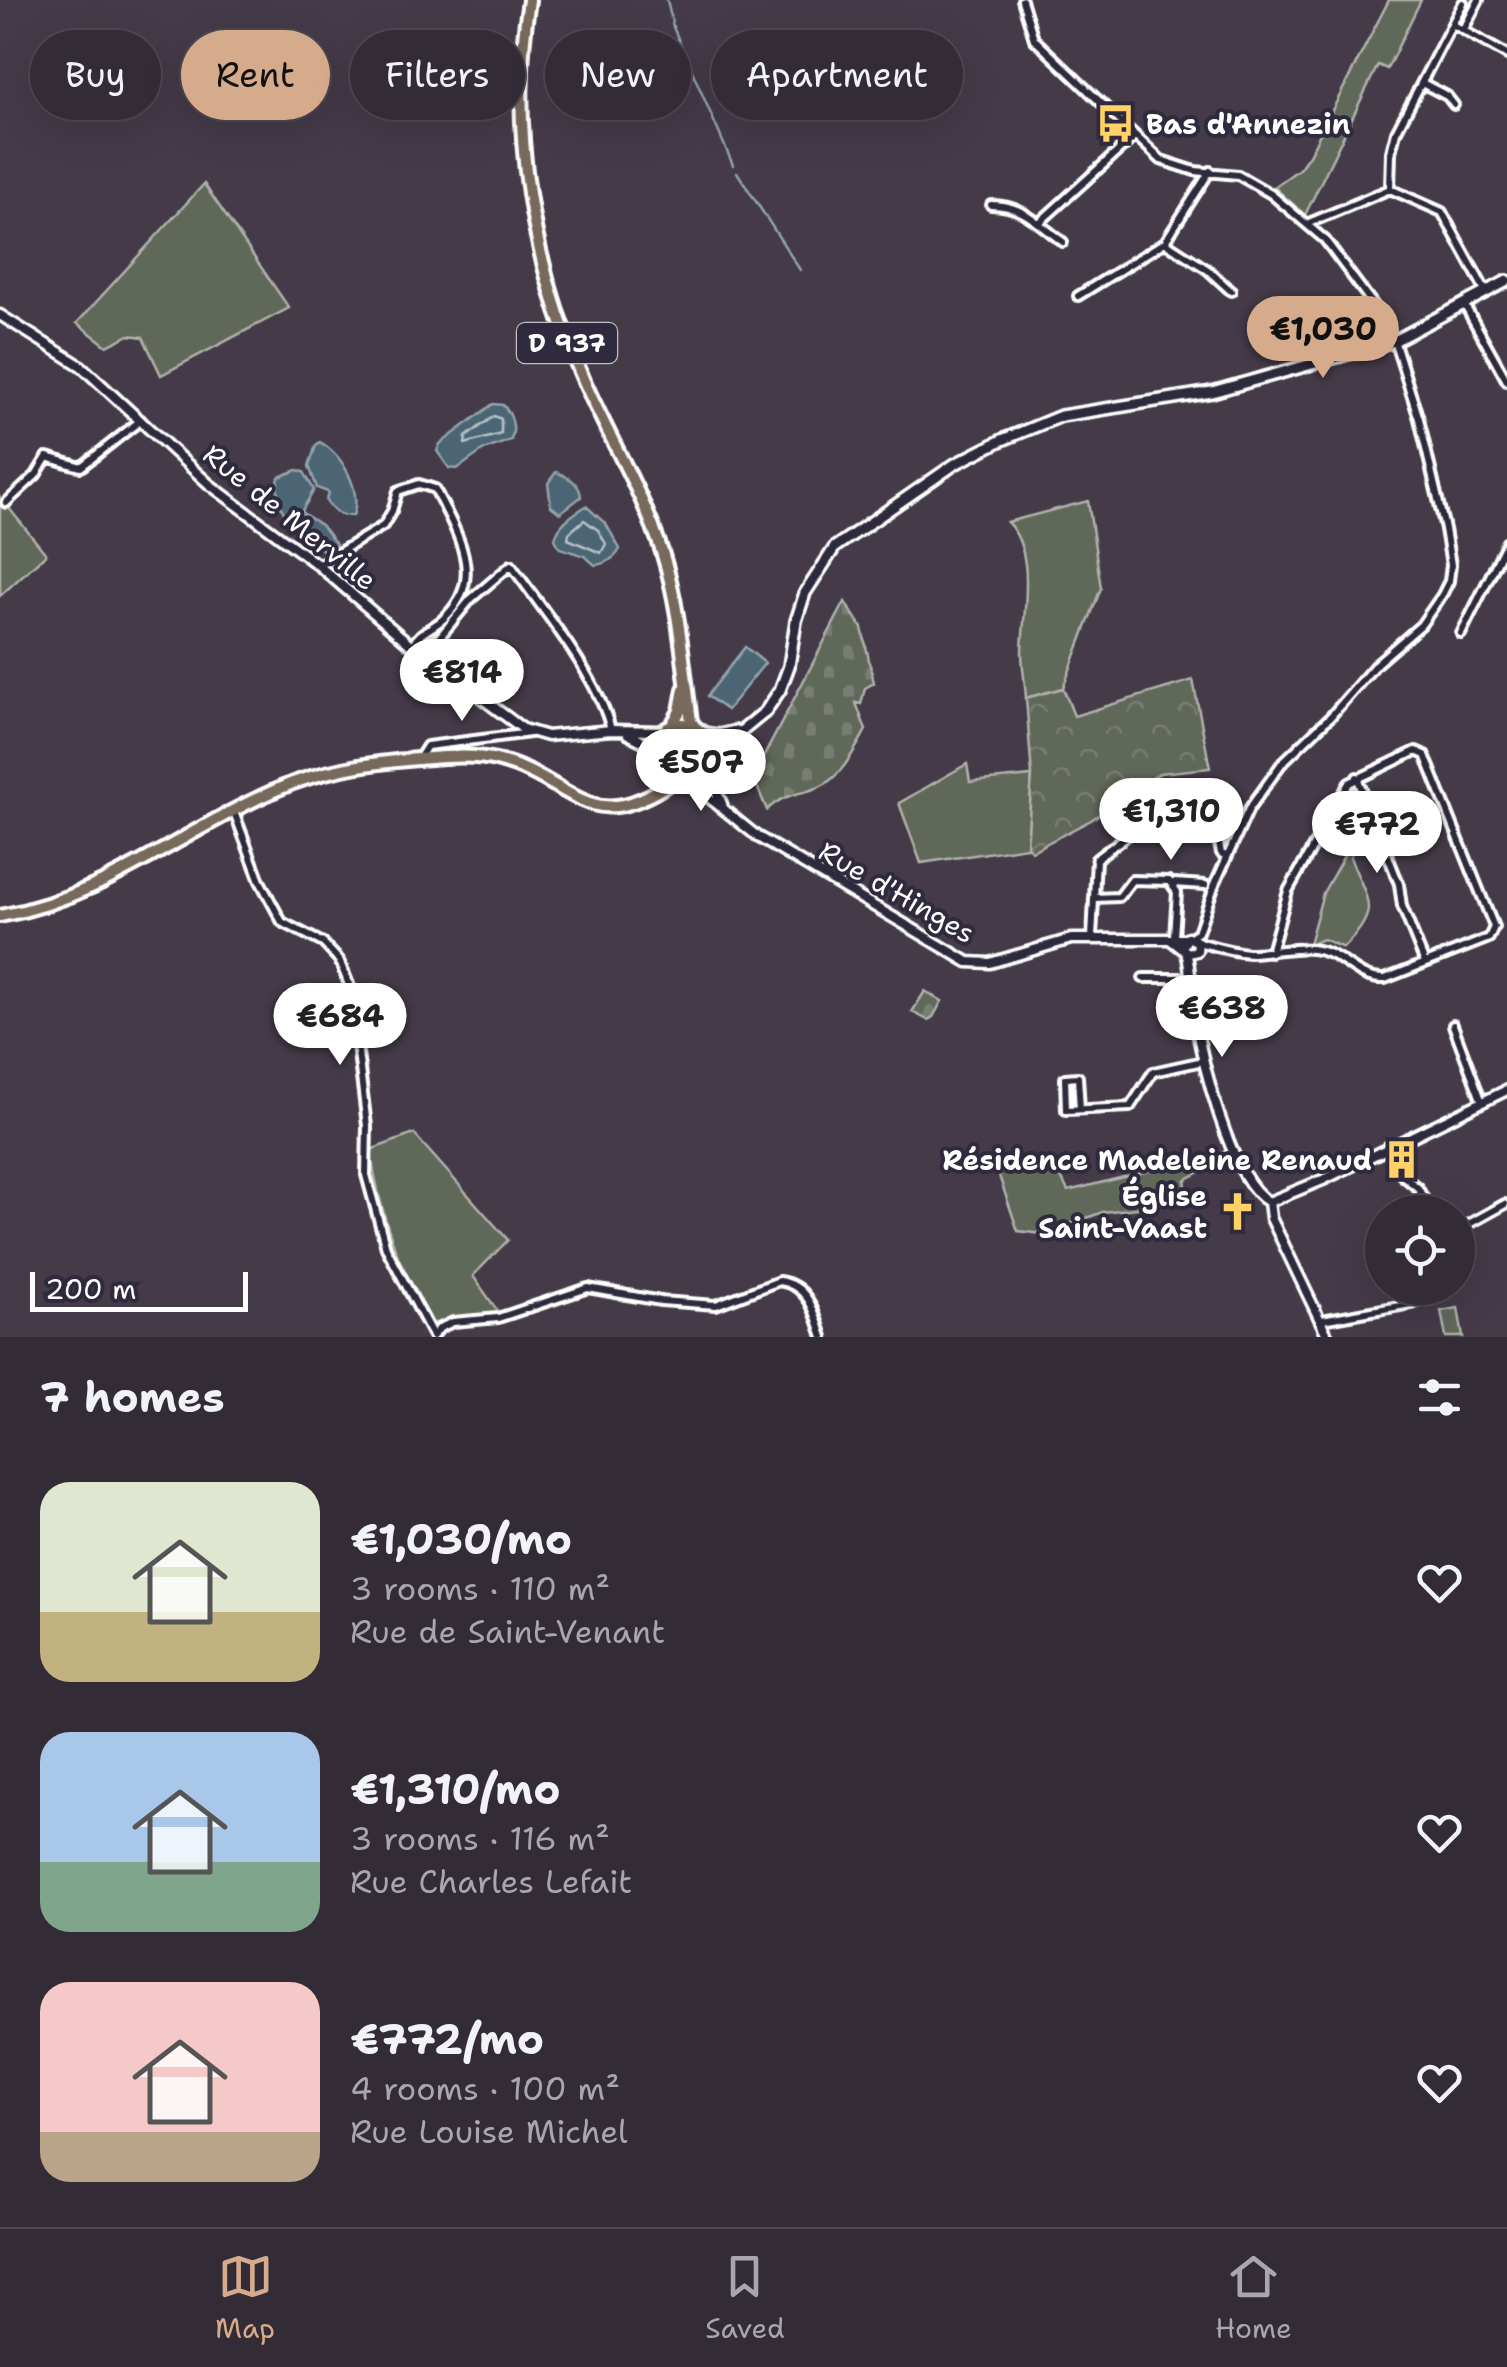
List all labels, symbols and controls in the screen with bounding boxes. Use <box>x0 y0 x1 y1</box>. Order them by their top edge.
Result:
chip: Buy <box>30 30 161 120</box>
chip: Rent <box>181 30 330 120</box>
chip: Filters <box>350 30 525 120</box>
chip: New <box>545 30 691 120</box>
chip: Apartment <box>711 30 963 120</box>
bus stop icon: Bas d'Annezin <box>1095 103 1137 145</box>
place label: Bas d'Annezin <box>1146 105 1350 143</box>
pin: €1,030 <box>1242 296 1404 381</box>
text: €1,030 <box>1269 307 1377 350</box>
road number: D 937 <box>517 323 617 363</box>
street label: Rue de Merville <box>195 435 385 599</box>
pin: €814 <box>403 639 521 724</box>
text: €814 <box>422 650 502 693</box>
pin: €507 <box>642 729 760 814</box>
text: €507 <box>658 740 744 783</box>
pin: €1,310 <box>1090 778 1252 863</box>
text: €1,310 <box>1121 789 1221 832</box>
pin: €772 <box>1318 791 1436 876</box>
text: €772 <box>1334 802 1420 845</box>
street label: Rue d'Hinges <box>812 832 982 952</box>
pin: €638 <box>1163 975 1281 1060</box>
pin: €684 <box>281 983 399 1068</box>
text: €638 <box>1178 986 1266 1029</box>
text: €684 <box>296 994 384 1037</box>
building icon: Résidence Madeleine Renaud <box>1381 1139 1423 1181</box>
place label: Résidence Madeleine Renaud <box>942 1141 1372 1179</box>
place label: Église Saint-Vaast <box>1038 1176 1207 1247</box>
church icon: Église Saint-Vaast <box>1216 1191 1258 1233</box>
map controls <box>1365 1195 1475 1305</box>
button: locate <box>1365 1195 1475 1305</box>
scale bar <box>30 1267 248 1312</box>
text: 200 m <box>45 1270 136 1308</box>
text: 7 homes <box>40 1369 225 1425</box>
icon: filters <box>1412 1370 1467 1425</box>
text: €1,030/mo <box>350 1511 572 1567</box>
icon: home <box>120 1522 240 1642</box>
icon: heart <box>1412 1555 1467 1610</box>
text: 3 rooms · 110 m² <box>350 1567 610 1610</box>
text: Rue de Saint-Venant <box>350 1610 665 1653</box>
text: €1,310/mo <box>350 1761 561 1817</box>
icon: home <box>120 1772 240 1892</box>
icon: heart <box>1412 1805 1467 1860</box>
text: 3 rooms · 116 m² <box>350 1817 610 1860</box>
text: Rue Charles Lefait <box>350 1860 632 1903</box>
text: €772/mo <box>350 2011 544 2067</box>
icon: home <box>120 2022 240 2142</box>
icon: heart <box>1412 2055 1467 2110</box>
text: 4 rooms · 100 m² <box>350 2067 620 2110</box>
text: Rue Louise Michel <box>350 2110 628 2153</box>
tab: Map <box>215 2249 275 2347</box>
tab: Saved <box>705 2249 785 2347</box>
tab: Home <box>1215 2249 1292 2347</box>

